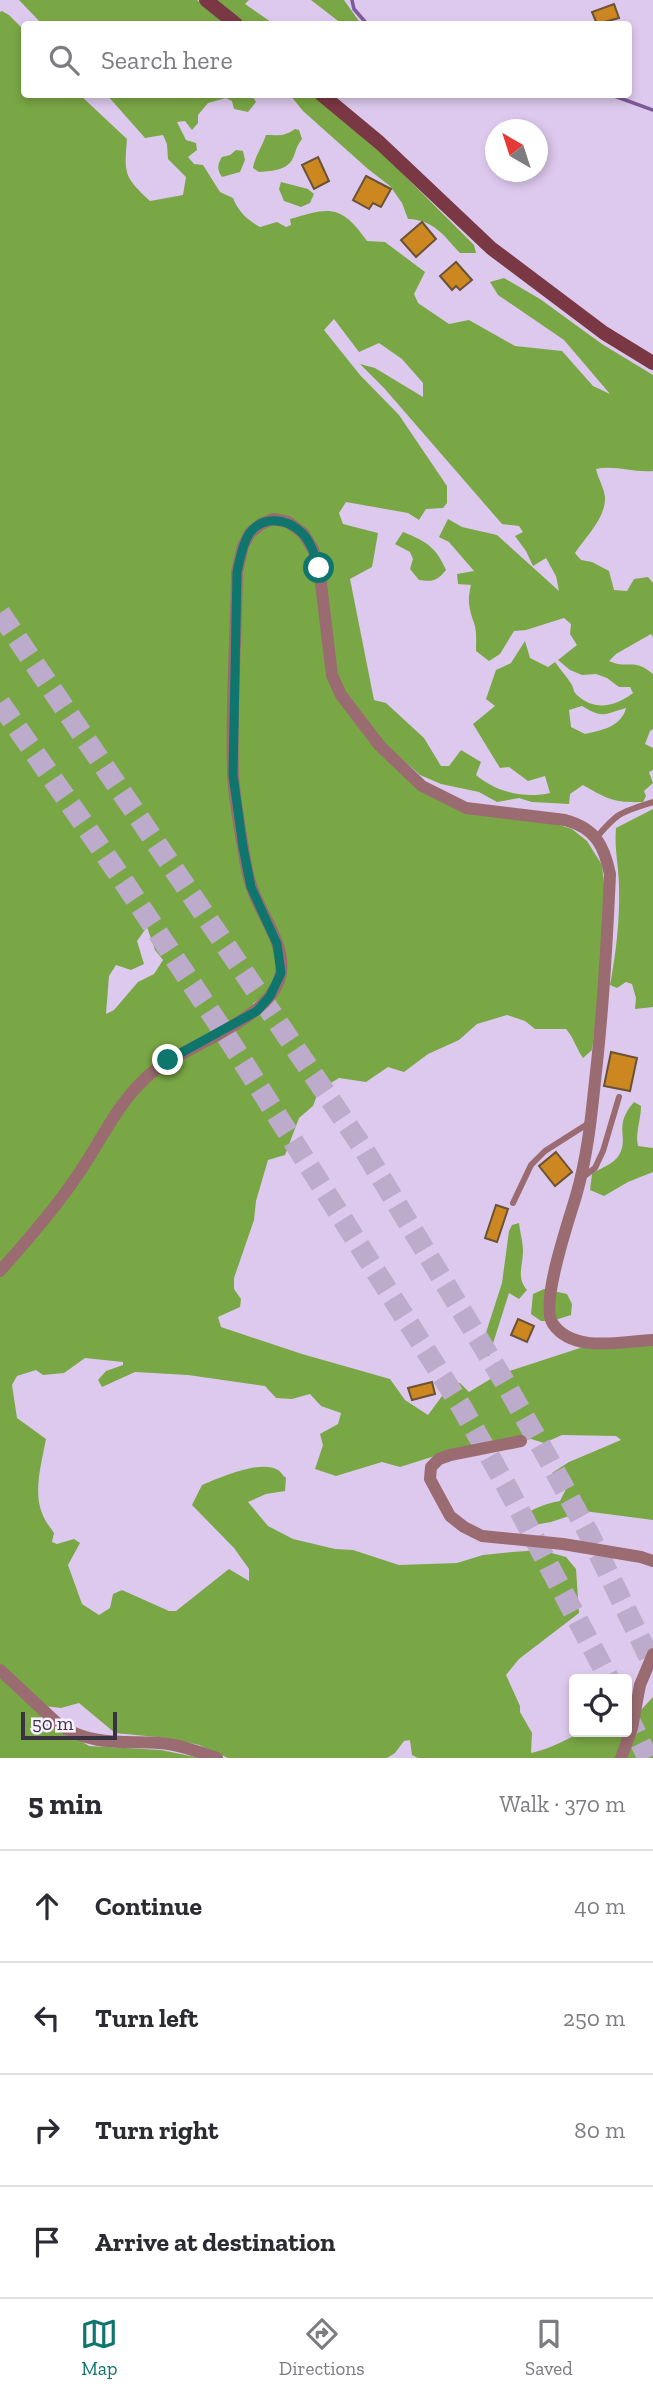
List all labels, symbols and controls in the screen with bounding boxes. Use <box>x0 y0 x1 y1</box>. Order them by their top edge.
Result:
search box <box>21 21 632 98</box>
icon: search <box>45 41 83 79</box>
text: Search here <box>101 44 233 76</box>
north arrow <box>485 119 548 182</box>
route start <box>303 552 334 583</box>
route end <box>152 1044 183 1075</box>
map controls <box>569 1674 632 1737</box>
button: locate <box>569 1674 632 1737</box>
scale bar <box>21 1709 117 1741</box>
text: 50 m <box>32 1712 73 1735</box>
text: 5 min <box>28 1786 102 1822</box>
text: Walk · 370 m <box>499 1790 625 1818</box>
icon: ahead <box>28 1887 66 1925</box>
text: Continue <box>95 1890 202 1922</box>
text: 40 m <box>574 1892 625 1920</box>
icon: left <box>28 1999 66 2037</box>
text: Turn left <box>95 2002 198 2034</box>
text: 250 m <box>563 2004 625 2032</box>
icon: right <box>28 2111 66 2149</box>
text: Turn right <box>95 2114 218 2146</box>
text: 80 m <box>574 2116 625 2144</box>
icon: arrive <box>28 2223 66 2261</box>
text: Arrive at destination <box>95 2226 335 2258</box>
tab: Map <box>80 2315 118 2380</box>
tab: Directions <box>279 2315 365 2380</box>
tab: Saved <box>525 2315 573 2380</box>

